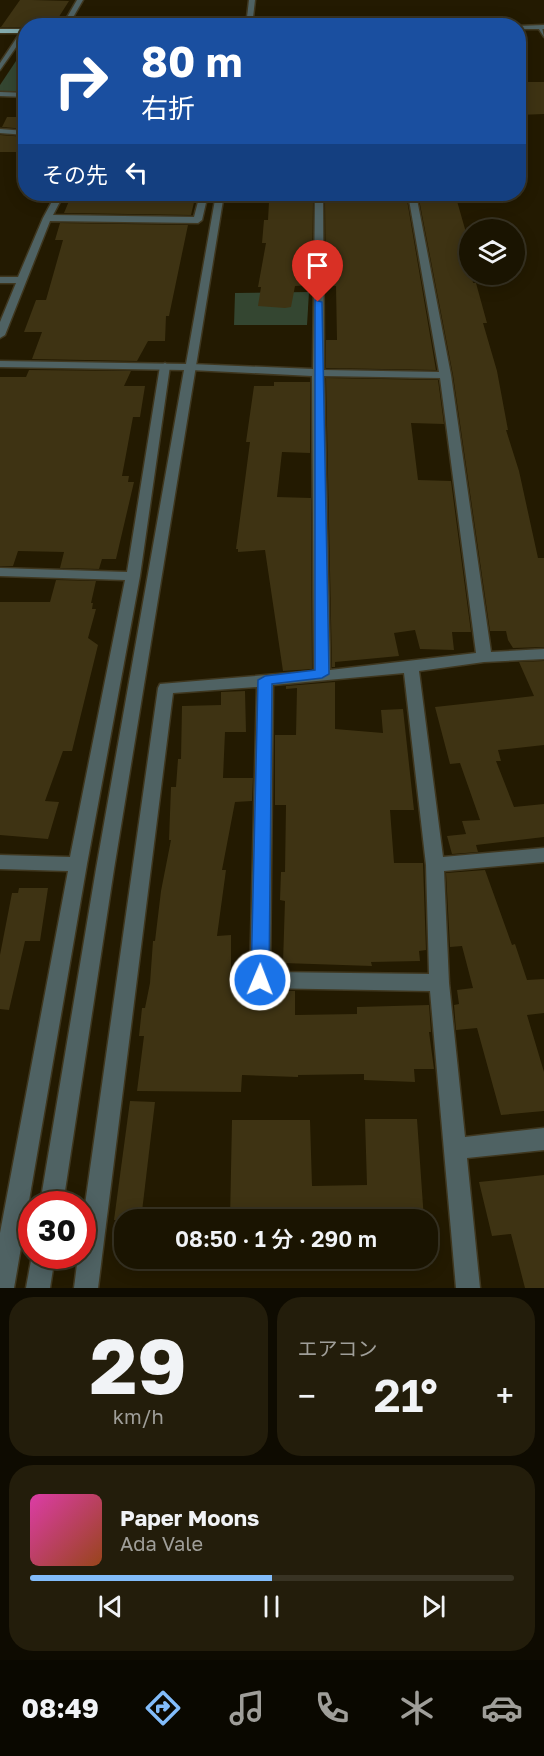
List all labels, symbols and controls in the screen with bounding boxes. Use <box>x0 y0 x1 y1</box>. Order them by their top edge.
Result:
text: 80 m <box>141 36 242 86</box>
icon: right <box>42 42 120 120</box>
text: 右折 <box>141 92 195 124</box>
icon: left <box>120 156 153 189</box>
text: その先 <box>42 161 108 188</box>
map controls <box>459 219 525 285</box>
button: layers <box>459 219 525 285</box>
pin <box>292 240 343 302</box>
icon: arrive <box>301 249 334 282</box>
position arrow <box>228 948 292 1012</box>
speed limit sign: 30 <box>18 1191 96 1269</box>
text: 08:50 · 1 分 · 290 m <box>175 1225 377 1252</box>
text: 29 <box>90 1318 187 1411</box>
text: エアコン <box>298 1336 378 1360</box>
text: 21° <box>374 1368 438 1422</box>
text: − <box>298 1376 316 1415</box>
text: + <box>496 1376 514 1415</box>
text: km/h <box>113 1404 164 1428</box>
text: Paper Moons <box>120 1504 259 1531</box>
text: Ada Vale <box>120 1531 203 1555</box>
icon: previous <box>94 1590 127 1623</box>
icon: pause <box>255 1590 288 1623</box>
icon: next <box>417 1590 450 1623</box>
icon: directions <box>142 1687 184 1729</box>
icon: music <box>226 1687 268 1729</box>
icon: phone <box>311 1687 353 1729</box>
icon: climate <box>396 1687 438 1729</box>
icon: car <box>481 1687 523 1729</box>
text: 08:49 <box>21 1692 99 1724</box>

